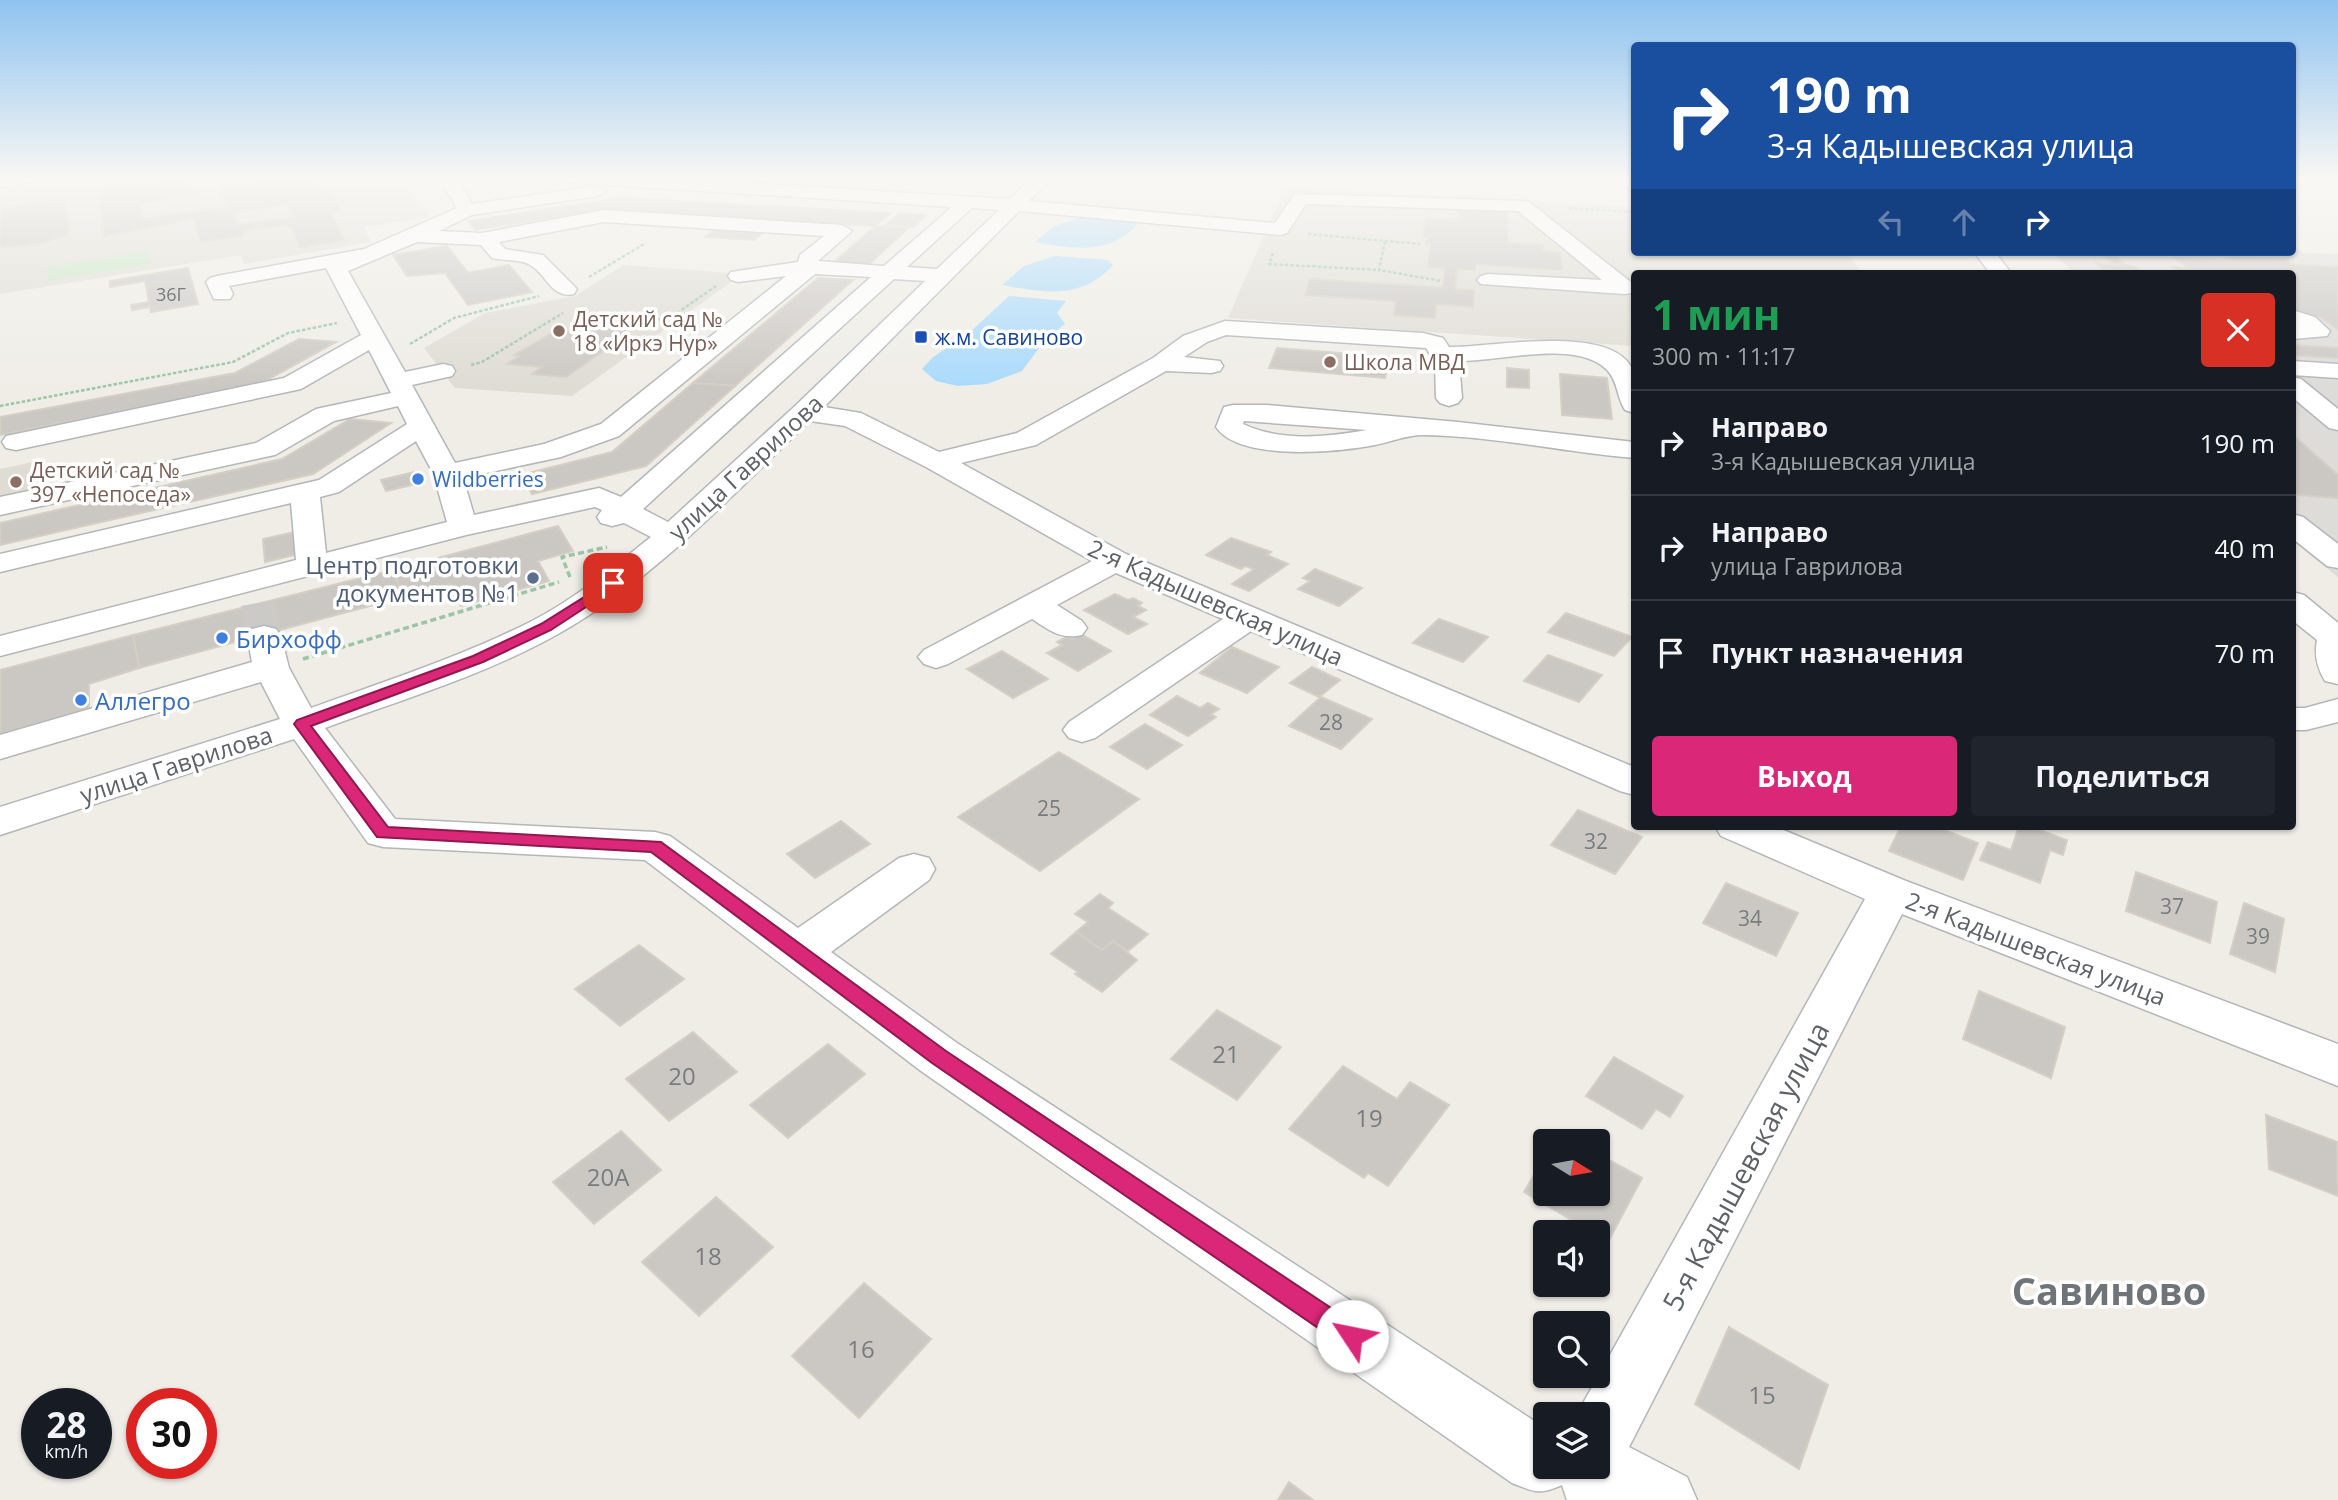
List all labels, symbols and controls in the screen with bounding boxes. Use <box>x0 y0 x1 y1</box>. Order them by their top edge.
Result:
text: 190 m <box>1767 61 1912 127</box>
icon: right <box>1652 70 1743 161</box>
text: 3-я Кадышевская улица <box>1767 124 2135 167</box>
icon: left <box>1872 203 1910 241</box>
icon: ahead <box>1945 203 1983 241</box>
icon: right <box>2018 203 2056 241</box>
house number: 36Г <box>156 282 186 306</box>
text: 1 мин <box>1652 285 1780 342</box>
button: close <box>2201 293 2275 367</box>
place label: Детский сад № 18 «Иркэ Нур» <box>573 305 723 357</box>
marker: Детский сад № 18 «Иркэ Нур» <box>551 323 567 339</box>
place label: ж.м. Савиново <box>935 323 1083 351</box>
marker: ж.м. Савиново <box>913 329 929 345</box>
text: 300 m · 11:17 <box>1652 340 1795 372</box>
place label: Школа МВД <box>1344 348 1465 376</box>
marker: Школа МВД <box>1322 354 1338 370</box>
street label: улица Гаврилова <box>660 387 830 547</box>
text: Направо <box>1711 409 1828 445</box>
icon: right <box>1652 424 1690 462</box>
text: 190 m <box>2200 425 2275 461</box>
text: 3-я Кадышевская улица <box>1711 445 1975 477</box>
place label: Детский сад № 397 «Непоседа» <box>30 456 191 508</box>
place label: Wildberries <box>432 465 544 493</box>
marker: Wildberries <box>410 471 426 487</box>
marker: Детский сад № 397 «Непоседа» <box>8 474 24 490</box>
text: Направо <box>1711 514 1828 550</box>
icon: right <box>1652 529 1690 567</box>
text: 40 m <box>2214 530 2275 566</box>
street label: 2-я Кадышевская улица <box>1083 531 1349 673</box>
place label: Центр подготовки документов №1 <box>305 548 519 609</box>
text: улица Гаврилова <box>1711 550 1903 582</box>
pin <box>583 553 643 613</box>
icon: arrive <box>594 564 632 602</box>
marker: Центр подготовки документов №1 <box>525 570 541 586</box>
place label: Бирхофф <box>236 622 342 655</box>
marker: Бирхофф <box>214 630 230 646</box>
icon: arrive <box>1652 634 1690 672</box>
text: Пункт назначения <box>1711 635 1964 671</box>
text: 70 m <box>2214 635 2275 671</box>
place label: Аллегро <box>95 684 191 717</box>
marker: Аллегро <box>73 692 89 708</box>
house number: 28 <box>1319 708 1343 736</box>
street label: улица Гаврилова <box>76 717 276 811</box>
button: Выход <box>1652 736 1957 816</box>
button: Поделиться <box>1971 736 2275 816</box>
house number: 25 <box>1037 794 1061 822</box>
house number: 32 <box>1584 827 1608 855</box>
street label: 2-я Кадышевская улица <box>1901 883 2171 1013</box>
house number: 37 <box>2160 892 2184 920</box>
house number: 34 <box>1738 904 1762 932</box>
house number: 39 <box>2246 922 2270 950</box>
street label: 5-я Кадышевская улица <box>1653 1015 1837 1317</box>
house number: 21 <box>1212 1037 1240 1070</box>
house number: 20 <box>668 1059 696 1092</box>
house number: 19 <box>1355 1101 1383 1134</box>
north arrow <box>1533 1129 1610 1206</box>
map controls <box>1533 1129 1610 1479</box>
house number: 20А <box>587 1160 630 1193</box>
button: sound <box>1533 1220 1610 1297</box>
house number: 18 <box>694 1239 722 1272</box>
district label: Савиново <box>2012 1264 2206 1316</box>
position arrow <box>1315 1299 1389 1373</box>
button: search <box>1533 1311 1610 1388</box>
house number: 16 <box>847 1332 875 1365</box>
house number: 15 <box>1748 1378 1776 1411</box>
speed limit sign: 30 <box>126 1388 217 1479</box>
text: 28 <box>46 1401 87 1448</box>
button: layers <box>1533 1402 1610 1479</box>
text: km/h <box>45 1439 88 1463</box>

